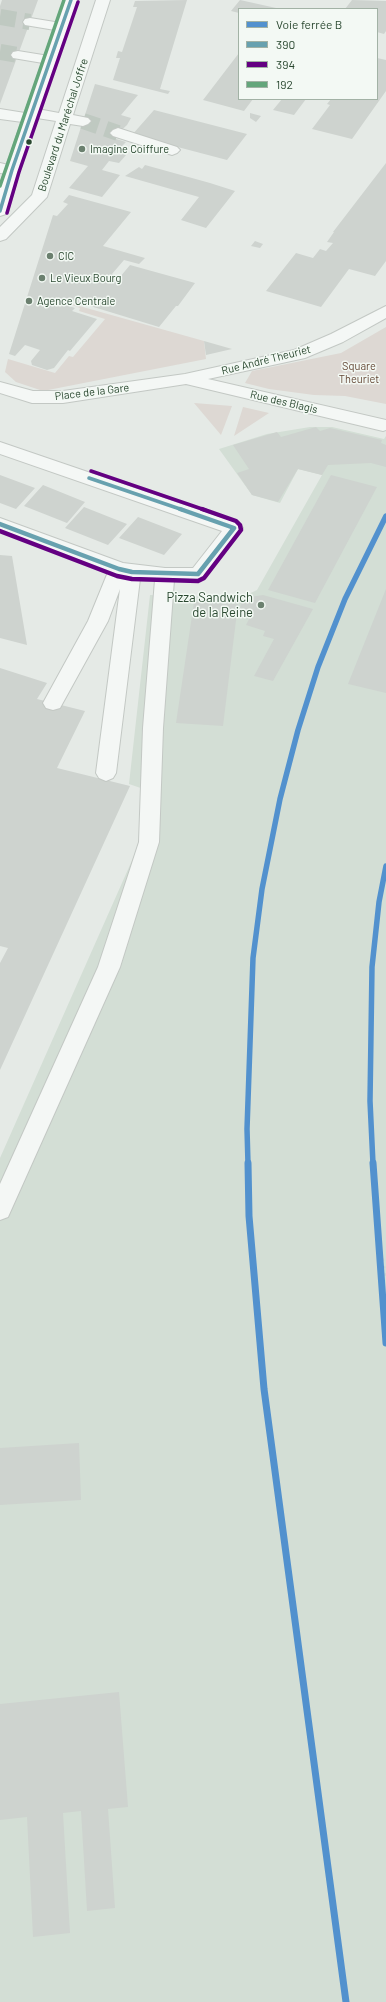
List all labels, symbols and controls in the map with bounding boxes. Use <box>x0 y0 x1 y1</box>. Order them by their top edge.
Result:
legend <box>238 8 378 100</box>
text: Voie ferrée B <box>276 17 342 31</box>
text: 390 <box>276 37 295 51</box>
street label: Boulevard du Maréchal Joffre <box>35 57 91 193</box>
text: 394 <box>276 57 295 71</box>
text: 192 <box>276 77 293 91</box>
unlabelled marker <box>24 137 34 147</box>
place label: Imagine Coiffure <box>90 142 169 156</box>
marker: Imagine Coiffure <box>77 144 87 154</box>
place label: CIC <box>58 249 74 263</box>
marker: CIC <box>45 251 55 261</box>
place label: Le Vieux Bourg <box>50 271 121 285</box>
marker: Le Vieux Bourg <box>37 273 47 283</box>
place label: Agence Centrale <box>37 294 115 308</box>
marker: Agence Centrale <box>24 296 34 306</box>
street label: Rue André Theuriet <box>220 343 312 377</box>
park label: Square Theuriet <box>339 359 379 385</box>
street label: Place de la Gare <box>54 381 130 403</box>
street label: Rue des Blagis <box>249 388 319 416</box>
place label: Pizza Sandwich de la Reine <box>166 590 253 621</box>
marker: Pizza Sandwich de la Reine <box>256 600 266 610</box>

